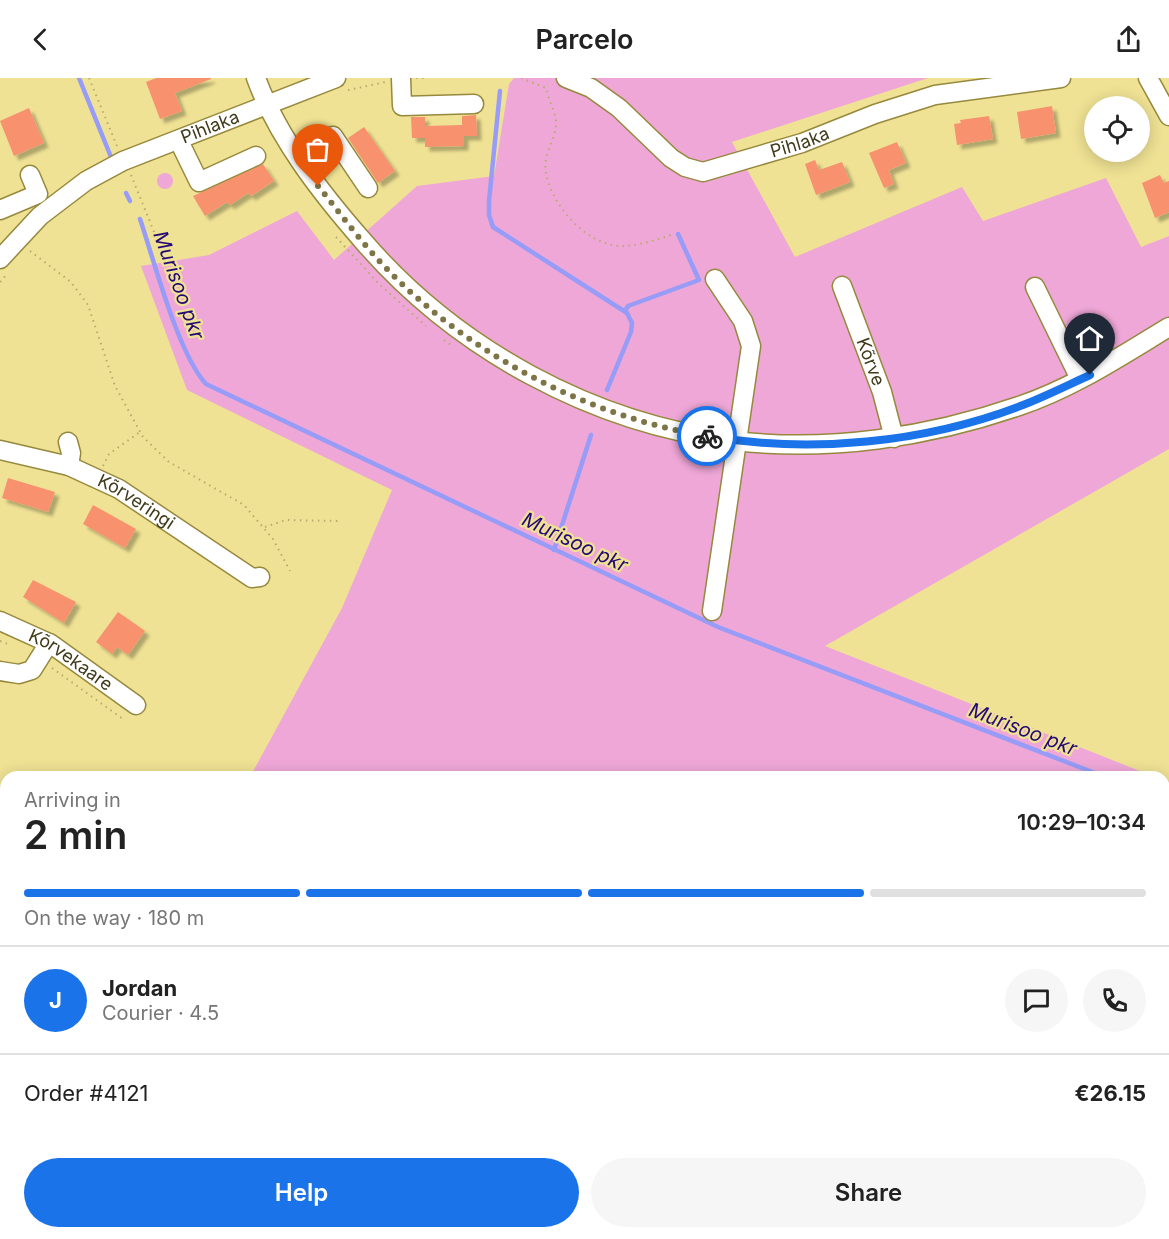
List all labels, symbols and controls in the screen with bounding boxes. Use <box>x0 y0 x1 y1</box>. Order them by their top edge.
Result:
icon: back <box>24 23 57 56</box>
text: Parcelo <box>535 23 634 56</box>
icon: share <box>1112 23 1145 56</box>
map controls <box>1084 96 1150 162</box>
button: locate <box>1084 96 1150 162</box>
street label: Pihlaka <box>178 106 242 147</box>
street label: Pihlaka <box>768 122 832 162</box>
pin <box>292 124 343 186</box>
icon: bag <box>301 133 334 166</box>
water label: Murisoo pkr <box>148 228 210 343</box>
pin <box>1064 313 1115 375</box>
icon: home <box>1073 322 1106 355</box>
street label: Kõrve <box>853 335 890 388</box>
courier <box>677 406 737 466</box>
icon: bike <box>691 420 724 453</box>
street label: Kõrveringi <box>95 470 179 533</box>
water label: Murisoo pkr <box>518 507 632 577</box>
street label: Kõrvekaare <box>26 624 117 695</box>
water label: Murisoo pkr <box>966 697 1081 761</box>
text: Arriving in <box>24 788 121 812</box>
text: 10:29–10:34 <box>1017 809 1146 835</box>
text: 2 min <box>24 811 127 858</box>
text: On the way · 180 m <box>24 906 204 930</box>
button: chat <box>1005 969 1068 1032</box>
button: phone <box>1083 969 1146 1032</box>
text: Jordan <box>102 975 177 1001</box>
text: J <box>49 987 62 1013</box>
text: Courier · 4.5 <box>102 1001 219 1025</box>
text: Order #4121 <box>24 1080 149 1106</box>
text: €26.15 <box>1075 1080 1146 1106</box>
button: Help <box>24 1158 579 1227</box>
button: Share <box>591 1158 1146 1227</box>

